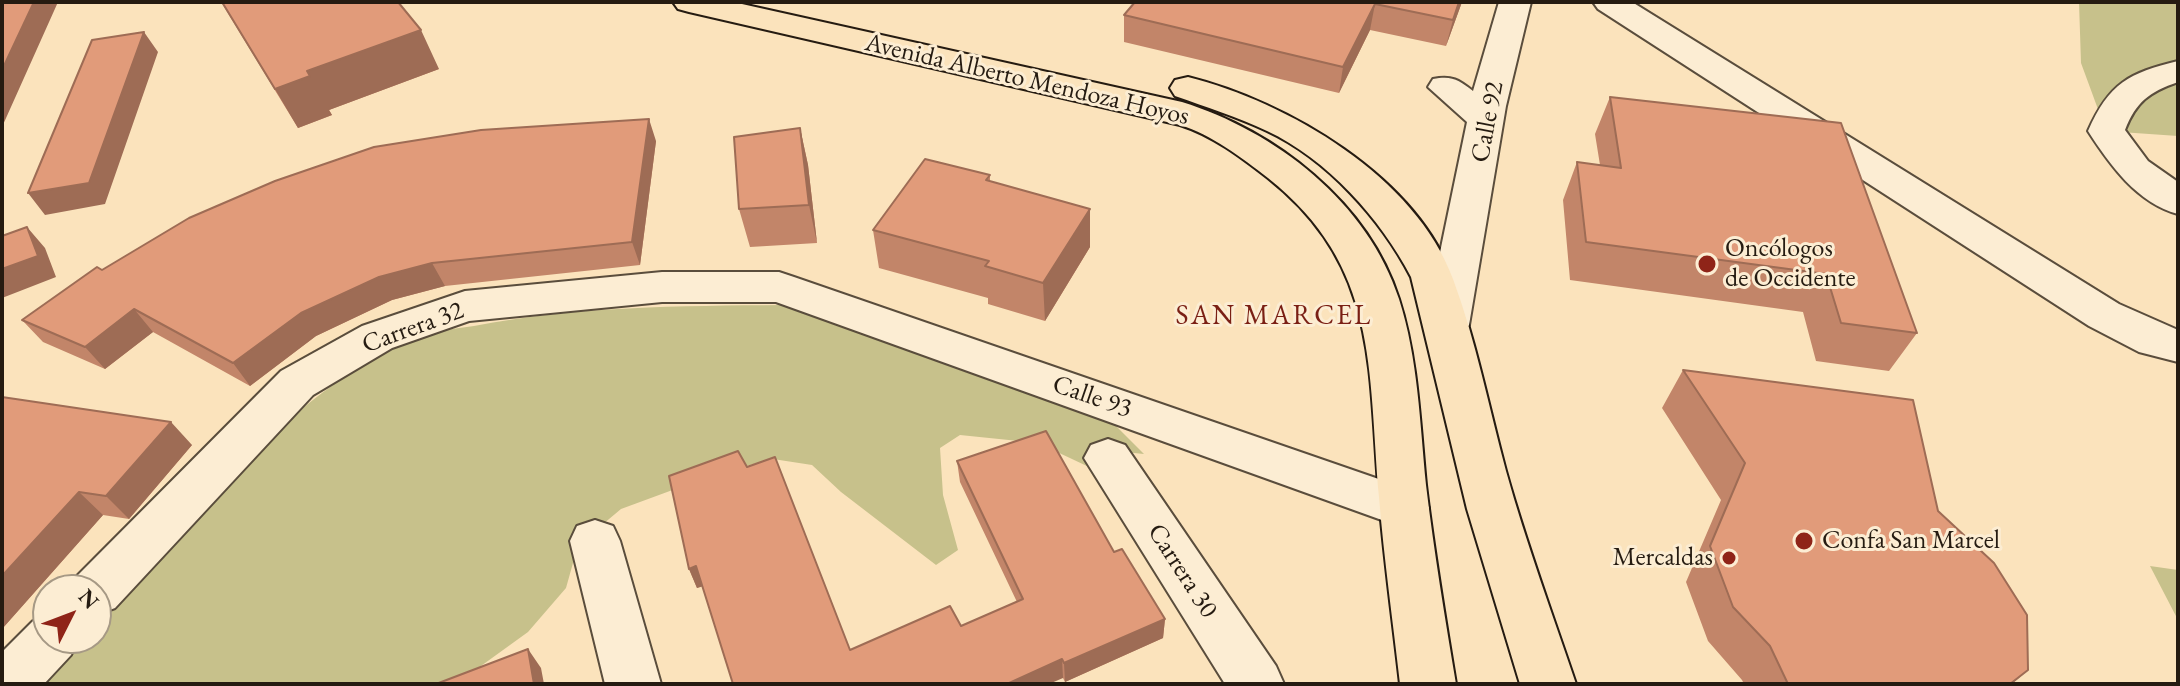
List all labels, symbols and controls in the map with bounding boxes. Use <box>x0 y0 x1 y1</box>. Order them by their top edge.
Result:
street label: Avenida Alberto Mendoza Hoyos <box>862 27 1192 133</box>
street label: Calle 92 <box>1465 79 1511 165</box>
place label: Oncólogos de Occidente <box>1725 233 1856 294</box>
marker: Oncólogos de Occidente <box>1696 253 1718 275</box>
street label: Carrera 32 <box>358 295 468 361</box>
district label: SAN MARCEL <box>1176 299 1372 333</box>
street label: Calle 93 <box>1048 369 1136 425</box>
street label: Carrera 30 <box>1140 518 1224 624</box>
place label: Confa San Marcel <box>1822 525 2000 557</box>
marker: Confa San Marcel <box>1793 530 1815 552</box>
place label: Mercaldas <box>1613 542 1713 574</box>
marker: Mercaldas <box>1720 549 1738 567</box>
north arrow <box>32 574 112 654</box>
text: N <box>72 583 105 615</box>

